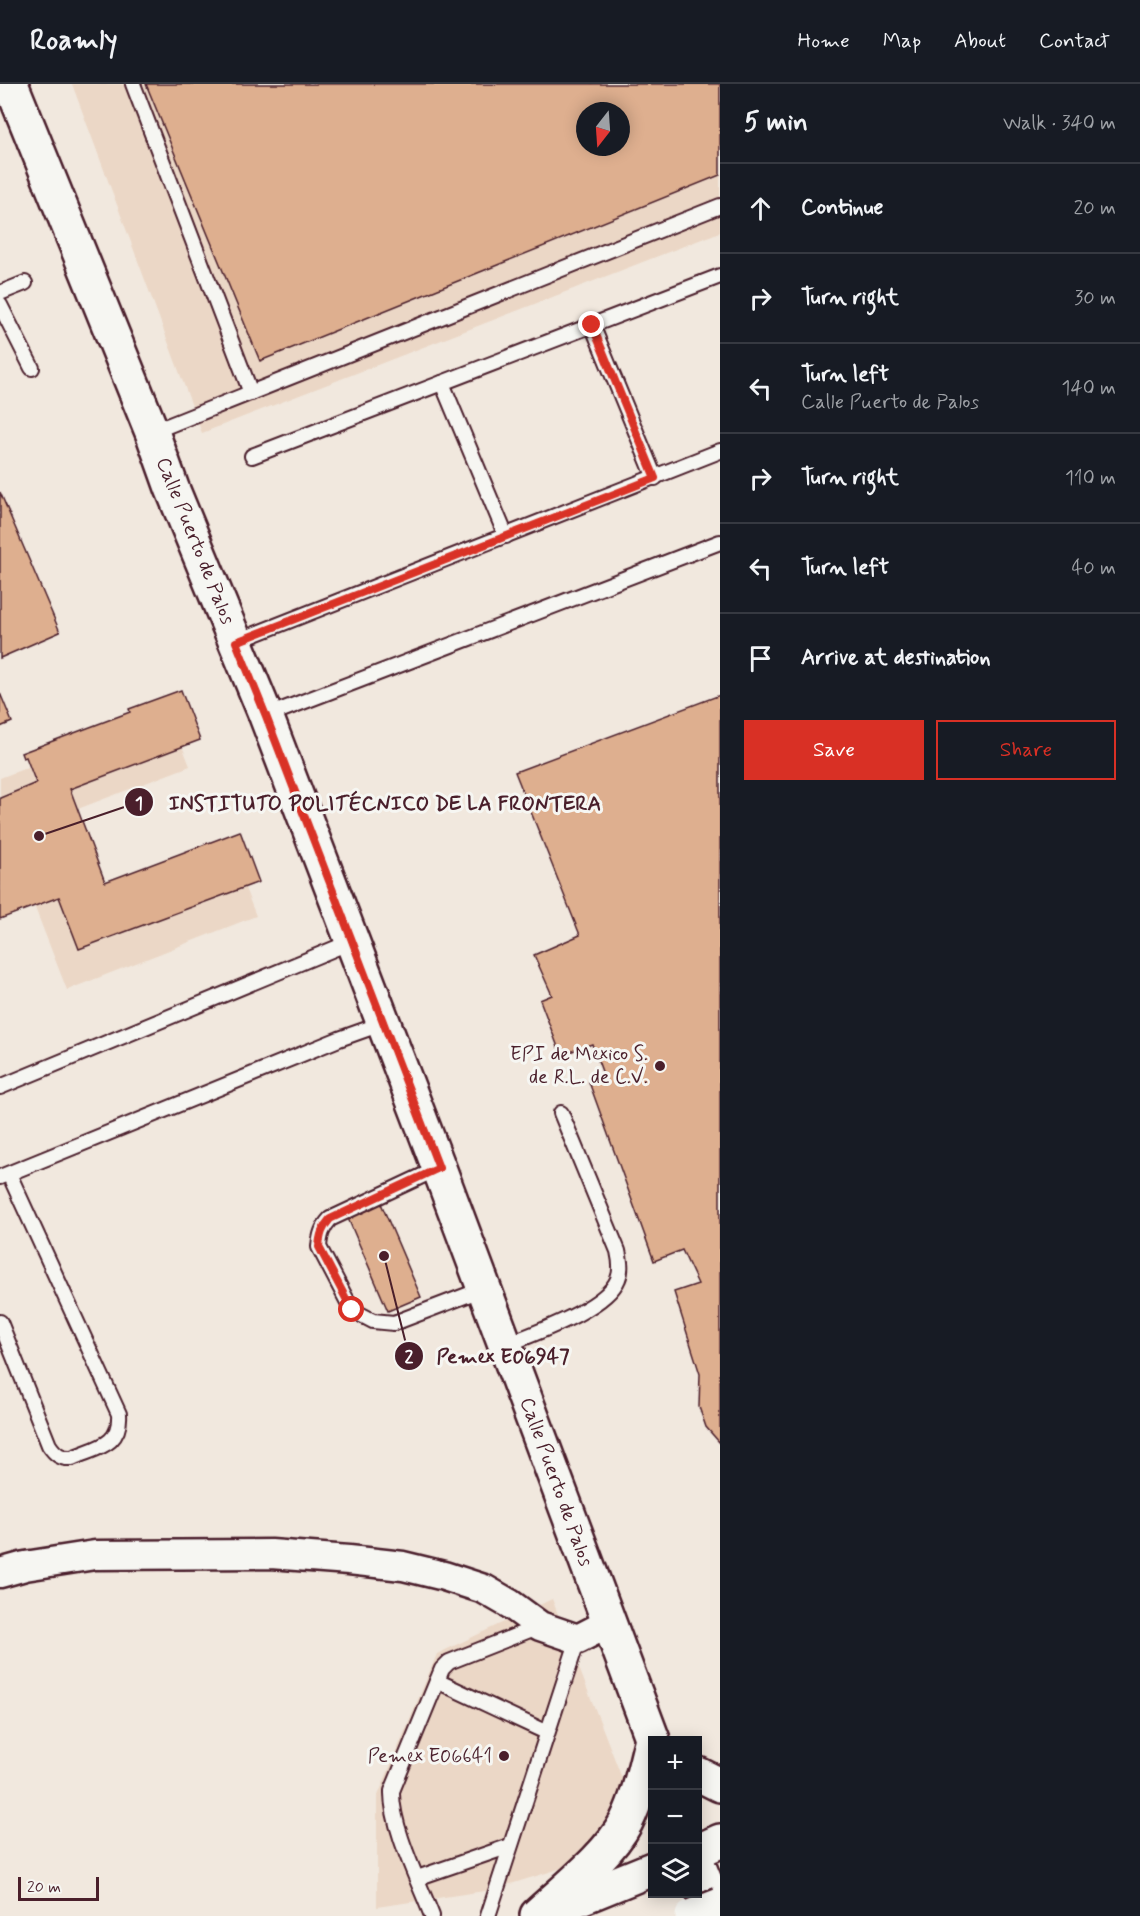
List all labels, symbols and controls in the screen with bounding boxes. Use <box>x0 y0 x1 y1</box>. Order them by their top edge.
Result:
text: Roamly <box>30 23 118 60</box>
text: Home <box>798 27 850 55</box>
text: Map <box>883 27 921 55</box>
text: About <box>954 27 1006 55</box>
text: Contact <box>1039 27 1110 55</box>
north arrow <box>576 102 630 156</box>
text: 5 min <box>744 106 808 140</box>
text: Walk · 340 m <box>1003 110 1116 137</box>
icon: ahead <box>744 192 777 225</box>
text: Continue <box>801 194 883 222</box>
text: 20 m <box>1073 195 1116 222</box>
icon: right <box>744 282 777 315</box>
text: Turn right <box>801 284 899 312</box>
text: 30 m <box>1074 285 1116 312</box>
route end <box>578 311 604 337</box>
text: Turn left <box>801 361 889 389</box>
icon: left <box>744 372 777 405</box>
text: 140 m <box>1062 375 1116 402</box>
text: Calle Puerto de Palos <box>801 389 979 416</box>
street label: Calle Puerto de Palos <box>149 453 241 629</box>
icon: right <box>744 462 777 495</box>
text: Turn right <box>801 464 899 492</box>
text: 110 m <box>1065 465 1116 492</box>
icon: left <box>744 552 777 585</box>
text: Turn left <box>801 554 889 582</box>
text: 40 m <box>1072 555 1116 582</box>
icon: arrive <box>744 642 777 675</box>
text: Arrive at destination <box>801 644 991 672</box>
button: Save <box>744 720 924 780</box>
button: Share <box>936 720 1116 780</box>
callout: INSTITUTO POLITÉCNICO DE LA FRONTERA <box>124 783 615 822</box>
text: INSTITUTO POLITÉCNICO DE LA FRONTERA <box>169 790 601 818</box>
text: 1 <box>135 792 143 816</box>
place label: EPI de Mexico S. de R.L. de C.V. <box>510 1041 648 1091</box>
marker: EPI de Mexico S. de R.L. de C.V. <box>653 1059 667 1073</box>
route start <box>338 1296 364 1322</box>
callout: Pemex E06947 <box>394 1337 581 1376</box>
text: Pemex E06947 <box>436 1343 570 1371</box>
text: 2 <box>405 1345 414 1369</box>
street label: Calle Puerto de Palos <box>513 1394 599 1570</box>
map controls <box>648 1736 702 1898</box>
button: + <box>648 1736 702 1790</box>
place label: Pemex E06641 <box>368 1743 492 1770</box>
marker: Pemex E06641 <box>497 1749 511 1763</box>
button: − <box>648 1790 702 1844</box>
button: layers <box>648 1844 702 1898</box>
scale bar <box>18 1874 99 1902</box>
text: 20 m <box>27 1877 61 1898</box>

